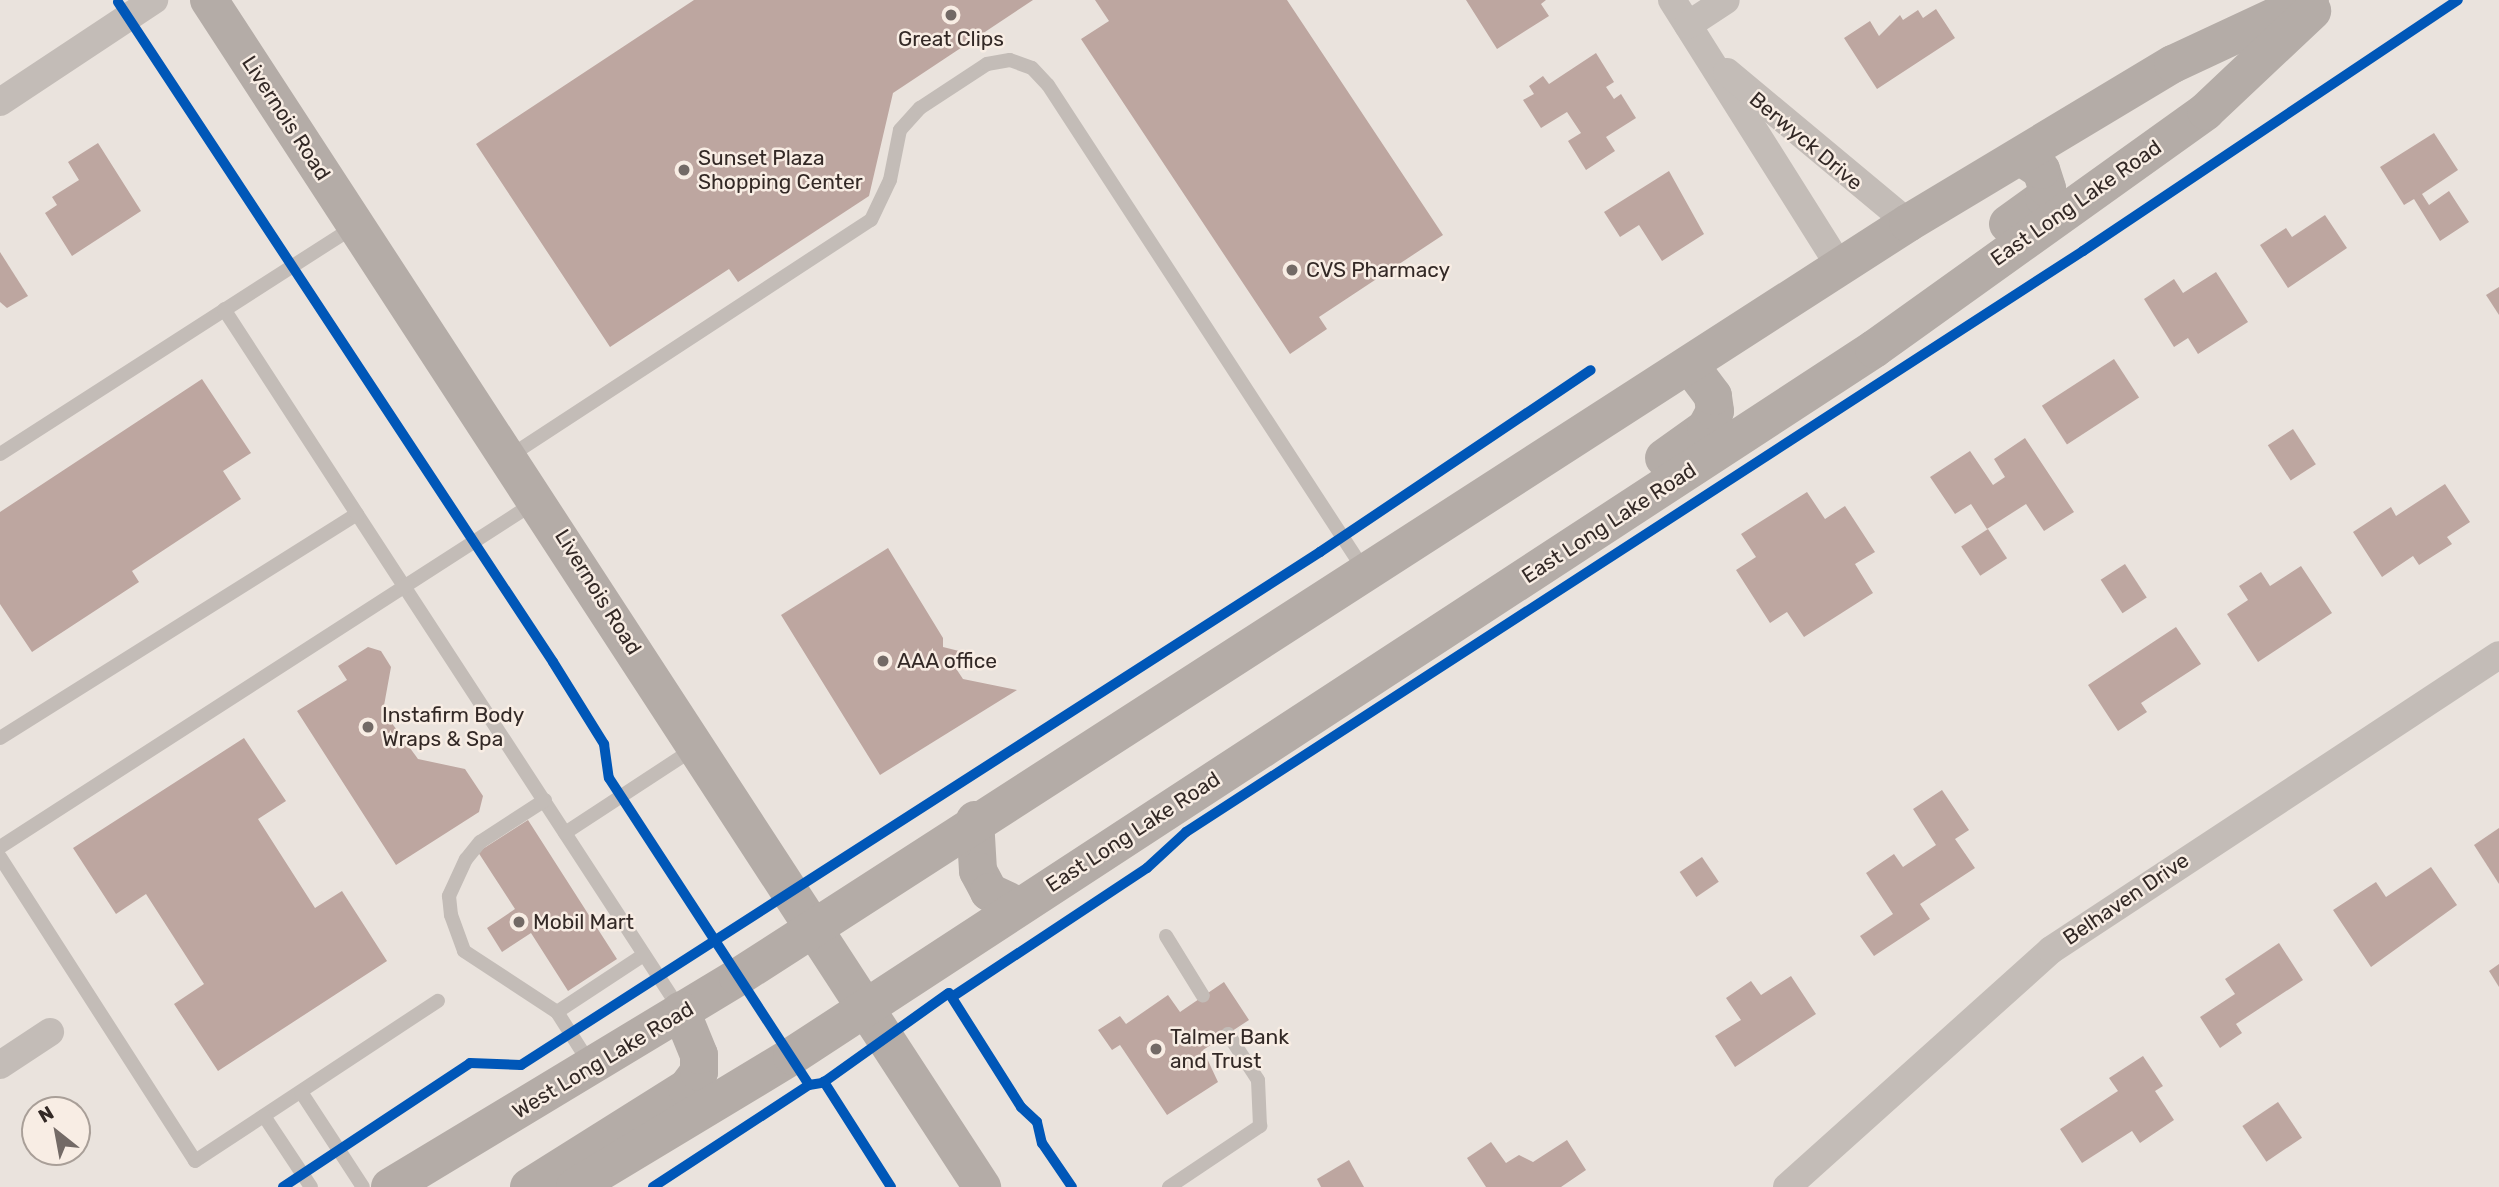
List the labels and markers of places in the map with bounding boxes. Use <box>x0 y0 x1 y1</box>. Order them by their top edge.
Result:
marker: Great Clips <box>943 7 959 23</box>
place label: Great Clips <box>898 26 1004 52</box>
place label: Sunset Plaza Shopping Center <box>698 145 863 195</box>
marker: Sunset Plaza Shopping Center <box>676 162 692 178</box>
place label: CVS Pharmacy <box>1306 257 1450 283</box>
marker: CVS Pharmacy <box>1284 262 1300 278</box>
place label: AAA office <box>897 648 998 674</box>
marker: AAA office <box>875 653 891 669</box>
place label: Instafirm Body Wraps & Spa <box>382 702 524 752</box>
marker: Instafirm Body Wraps & Spa <box>360 719 376 735</box>
place label: Mobil Mart <box>533 909 634 935</box>
marker: Mobil Mart <box>511 914 527 930</box>
place label: Talmer Bank and Trust <box>1170 1024 1290 1074</box>
marker: Talmer Bank and Trust <box>1148 1041 1164 1057</box>

